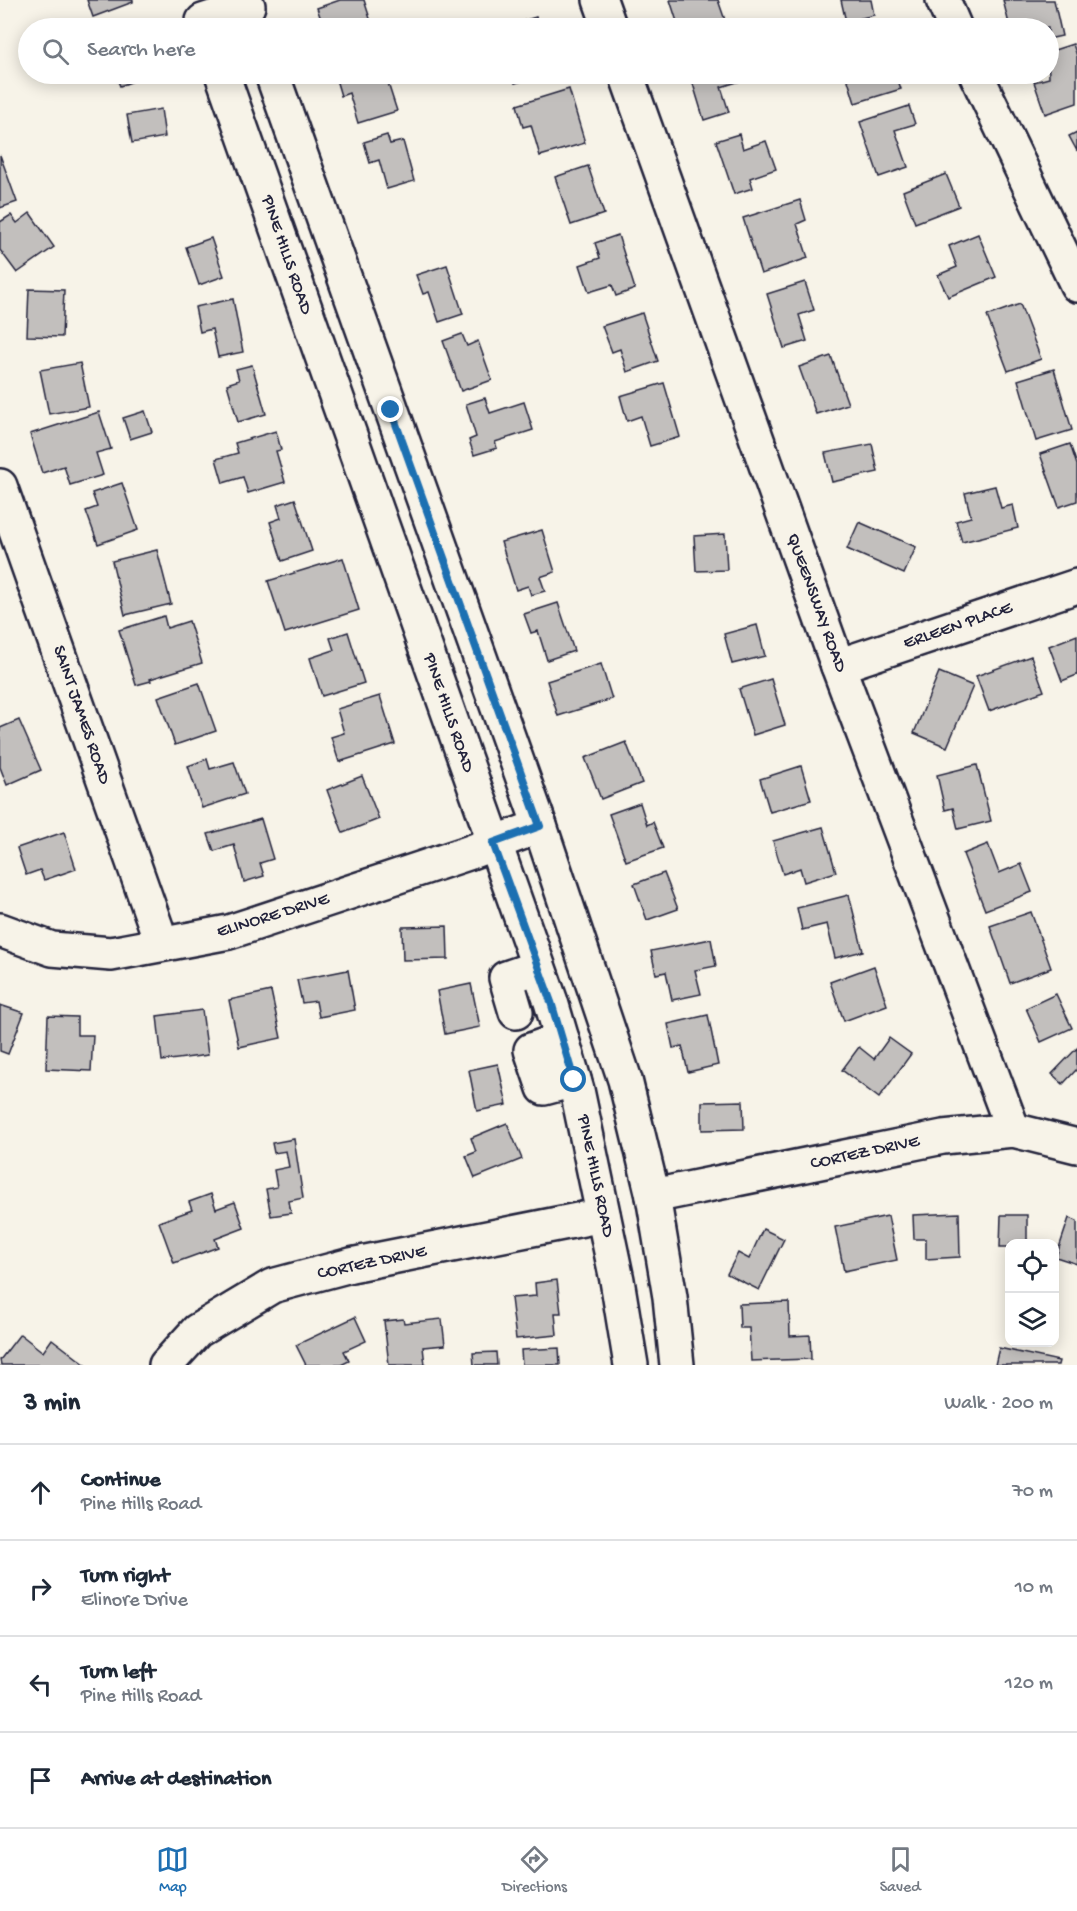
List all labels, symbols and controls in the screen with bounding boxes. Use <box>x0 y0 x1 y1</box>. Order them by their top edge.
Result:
search box <box>18 18 1059 84</box>
icon: search <box>39 35 72 68</box>
text: Search here <box>87 38 195 64</box>
street label: PINE HILLS ROAD <box>255 192 316 318</box>
route end <box>377 396 403 422</box>
street label: QUEENSWAY ROAD <box>781 531 851 676</box>
street label: ERLEEN PLACE <box>901 597 1016 654</box>
street label: SAINT JAMES ROAD <box>47 643 115 787</box>
street label: PINE HILLS ROAD <box>417 650 478 776</box>
street label: ELINORE DRIVE <box>214 889 332 943</box>
route start <box>560 1066 586 1092</box>
street label: PINE HILLS ROAD <box>572 1112 618 1239</box>
street label: CORTEZ DRIVE <box>809 1131 922 1175</box>
map controls <box>1005 1239 1059 1347</box>
button: locate <box>1005 1239 1059 1293</box>
street label: CORTEZ DRIVE <box>316 1241 429 1285</box>
button: layers <box>1005 1293 1059 1347</box>
text: 3 min <box>24 1389 80 1420</box>
text: Walk · 200 m <box>944 1393 1053 1416</box>
text: Continue <box>81 1468 161 1494</box>
icon: ahead <box>24 1476 57 1509</box>
text: 70 m <box>1012 1481 1053 1504</box>
text: Pine Hills Road <box>81 1494 201 1517</box>
text: Turn right <box>81 1564 169 1590</box>
icon: right <box>24 1572 57 1605</box>
text: 10 m <box>1015 1577 1053 1600</box>
text: Elinore Drive <box>81 1590 188 1613</box>
text: Turn left <box>81 1660 155 1686</box>
icon: left <box>24 1668 57 1701</box>
text: 120 m <box>1005 1673 1053 1696</box>
text: Pine Hills Road <box>81 1686 201 1709</box>
icon: arrive <box>24 1764 57 1797</box>
text: Arrive at destination <box>81 1767 271 1793</box>
tab: Map <box>156 1843 189 1898</box>
tab: Directions <box>502 1843 567 1898</box>
tab: Saved <box>880 1843 921 1898</box>

